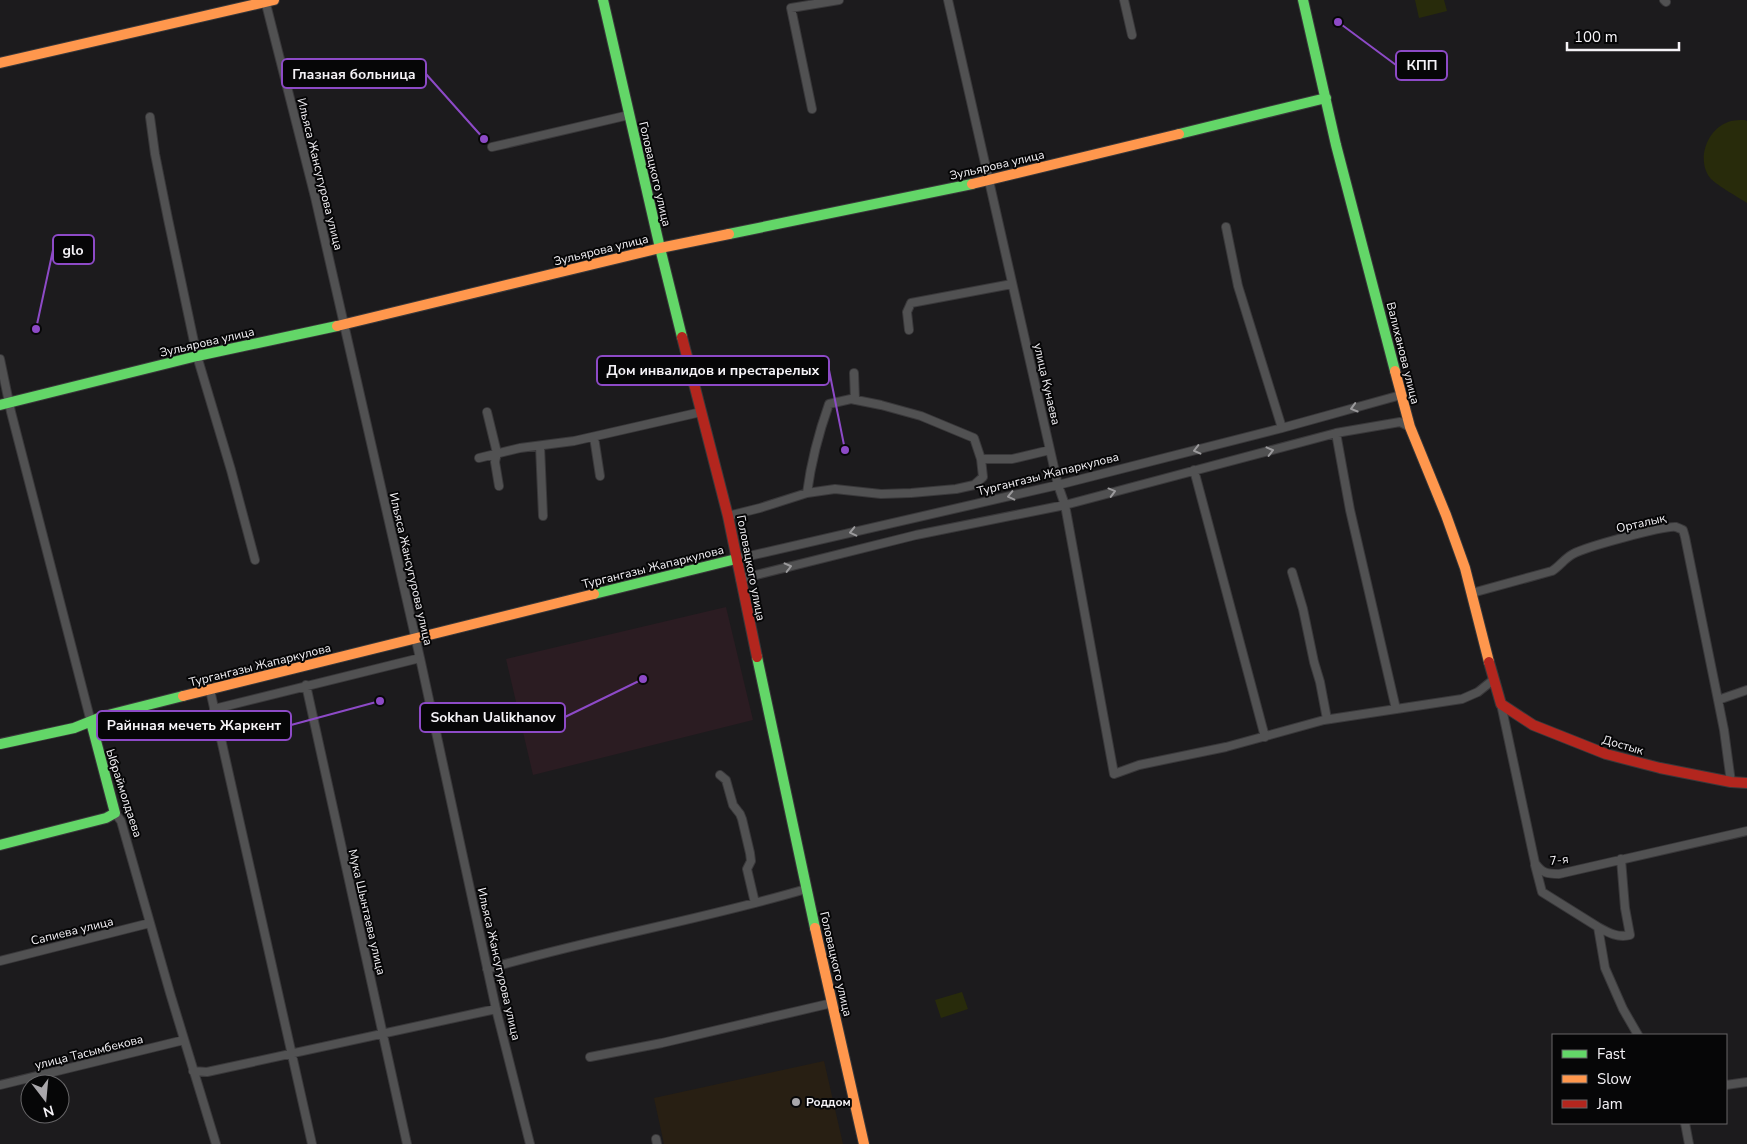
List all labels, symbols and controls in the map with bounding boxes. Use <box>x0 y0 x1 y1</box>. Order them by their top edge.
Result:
scale bar <box>1567 20 1680 52</box>
text: 100 m <box>1574 27 1618 47</box>
callout: КПП <box>1396 51 1447 80</box>
text: КПП <box>1407 56 1437 75</box>
callout: Глазная больница <box>282 59 426 88</box>
text: Глазная больница <box>292 65 416 84</box>
street label: Ильяса Жансугурова улица <box>293 96 347 252</box>
street label: Головацкого улица <box>635 120 675 228</box>
street label: Зульярова улица <box>948 146 1046 184</box>
street label: Зульярова улица <box>552 231 650 269</box>
callout: glo <box>53 235 94 264</box>
text: glo <box>63 241 83 260</box>
street label: Валиханова улица <box>1383 300 1423 406</box>
street label: Зульярова улица <box>158 323 256 361</box>
street label: улица Кунаева <box>1030 342 1064 426</box>
callout: Дом инвалидов и престарелых <box>597 356 829 385</box>
text: Дом инвалидов и престарелых <box>607 361 820 380</box>
one-way arrow <box>1350 402 1359 413</box>
one-way arrow <box>1193 444 1202 455</box>
one-way arrow <box>1265 446 1274 457</box>
street label: Тургангазы Жапаркулова <box>975 449 1121 499</box>
one-way arrow <box>1108 487 1117 498</box>
one-way arrow <box>1006 490 1015 501</box>
street label: Ильяса Жансугурова улица <box>386 491 436 647</box>
street label: Орталық <box>1615 509 1668 536</box>
street label: Головацкого улица <box>733 514 769 622</box>
one-way arrow <box>848 526 857 537</box>
street label: Тургангазы Жапаркулова <box>580 542 726 592</box>
one-way arrow <box>783 562 792 573</box>
street label: Тургангазы Жапаркулова <box>187 640 333 690</box>
callout: Sokhan Ualikhanov <box>420 703 565 732</box>
text: Sokhan Ualikhanov <box>430 708 556 727</box>
callout: Райнная мечеть Жаркент <box>97 711 291 740</box>
text: Райнная мечеть Жаркент <box>107 716 282 735</box>
street label: Достык <box>1601 731 1646 759</box>
street label: Ыбраймолдаева <box>102 747 146 839</box>
street label: Мука Шынтаева улица <box>345 847 389 977</box>
street label: 7-я <box>1549 851 1569 869</box>
street label: Ильяса Жансугурова улица <box>474 886 524 1042</box>
street label: Головацкого улица <box>816 910 856 1018</box>
street label: Сапиева улица <box>29 913 115 949</box>
street label: улица Тасымбекова <box>33 1031 145 1073</box>
legend <box>1552 1034 1727 1124</box>
text: Fast <box>1597 1044 1626 1064</box>
text: Slow <box>1597 1069 1632 1089</box>
north arrow <box>20 1074 70 1124</box>
place label: Роддом <box>806 1094 851 1110</box>
text: Jam <box>1596 1094 1623 1114</box>
marker: Роддом <box>790 1096 802 1108</box>
text: N <box>41 1100 56 1122</box>

